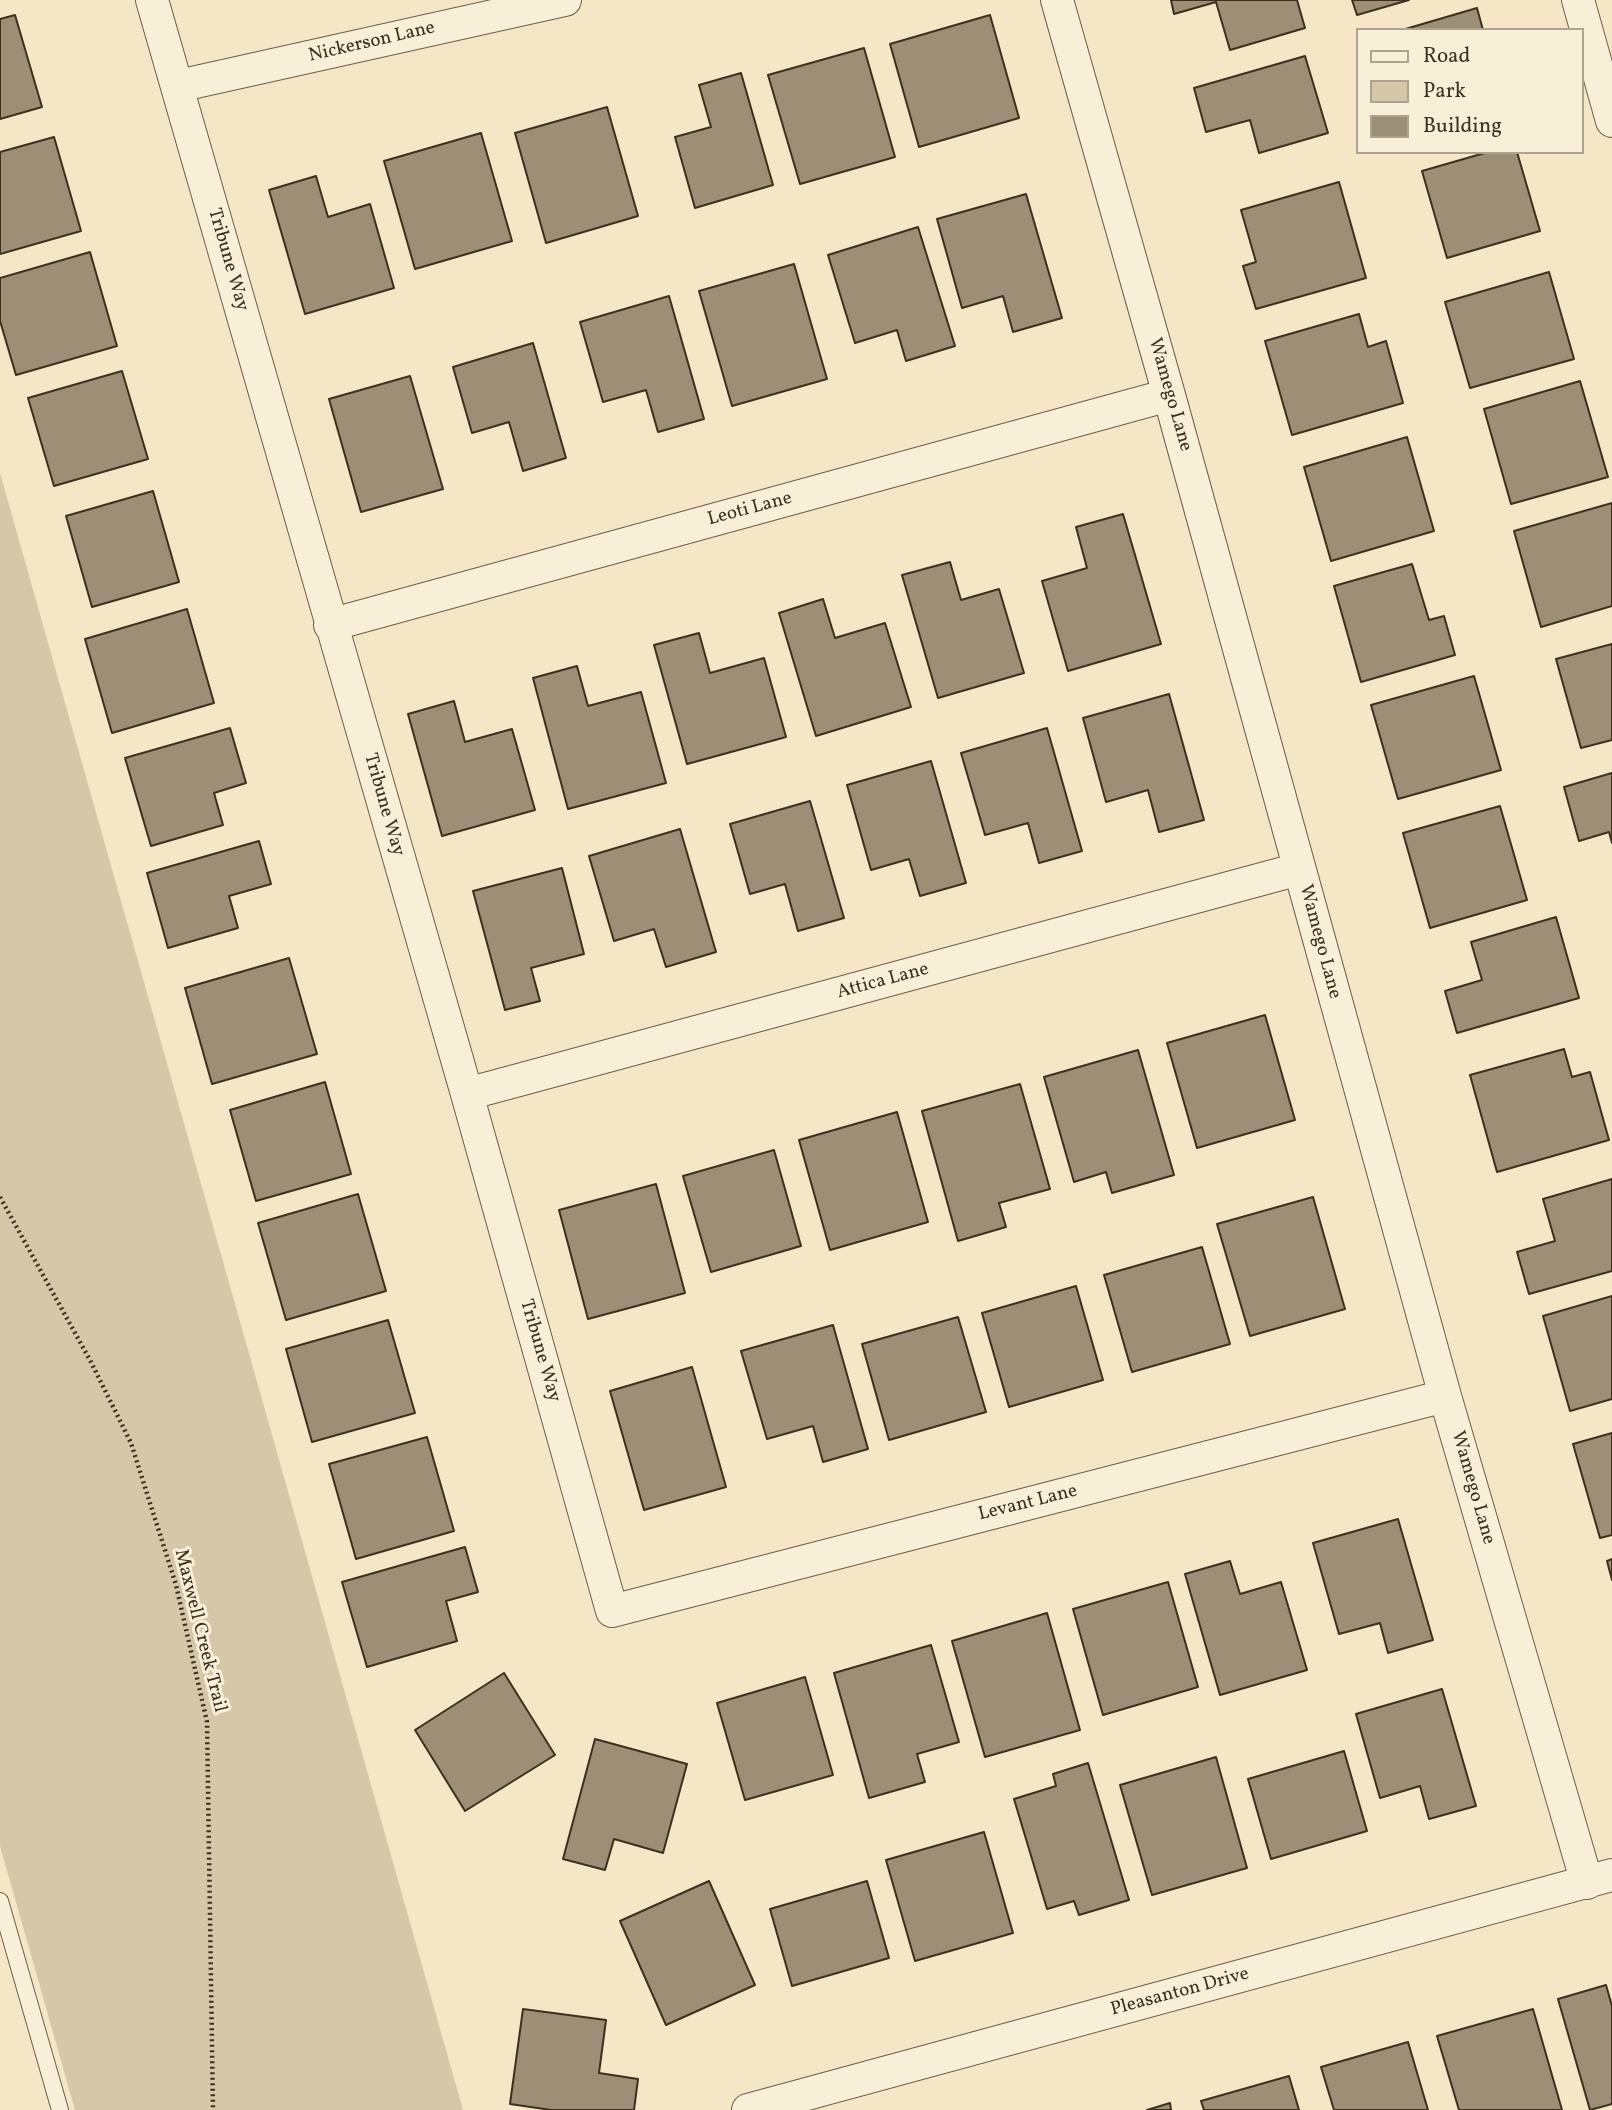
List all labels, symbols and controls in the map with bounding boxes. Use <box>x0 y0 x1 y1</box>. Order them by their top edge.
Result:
street label: Nickerson Lane <box>307 17 437 69</box>
legend <box>1356 28 1584 154</box>
text: Road <box>1423 42 1470 71</box>
text: Park <box>1423 77 1466 106</box>
text: Building <box>1423 112 1502 141</box>
street label: Tribune Way <box>201 206 253 314</box>
street label: Wamego Lane <box>1142 336 1196 454</box>
street label: Leoti Lane <box>705 488 795 532</box>
street label: Tribune Way <box>357 751 409 859</box>
street label: Wamego Lane <box>1293 883 1345 1001</box>
street label: Attica Lane <box>835 959 931 1005</box>
street label: Tribune Way <box>513 1297 565 1405</box>
street label: Wamego Lane <box>1445 1429 1499 1547</box>
street label: Levant Lane <box>976 1481 1080 1527</box>
street label: Maxwell Creek Trail <box>168 1547 230 1715</box>
street label: Pleasanton Drive <box>1108 1964 1252 2022</box>

